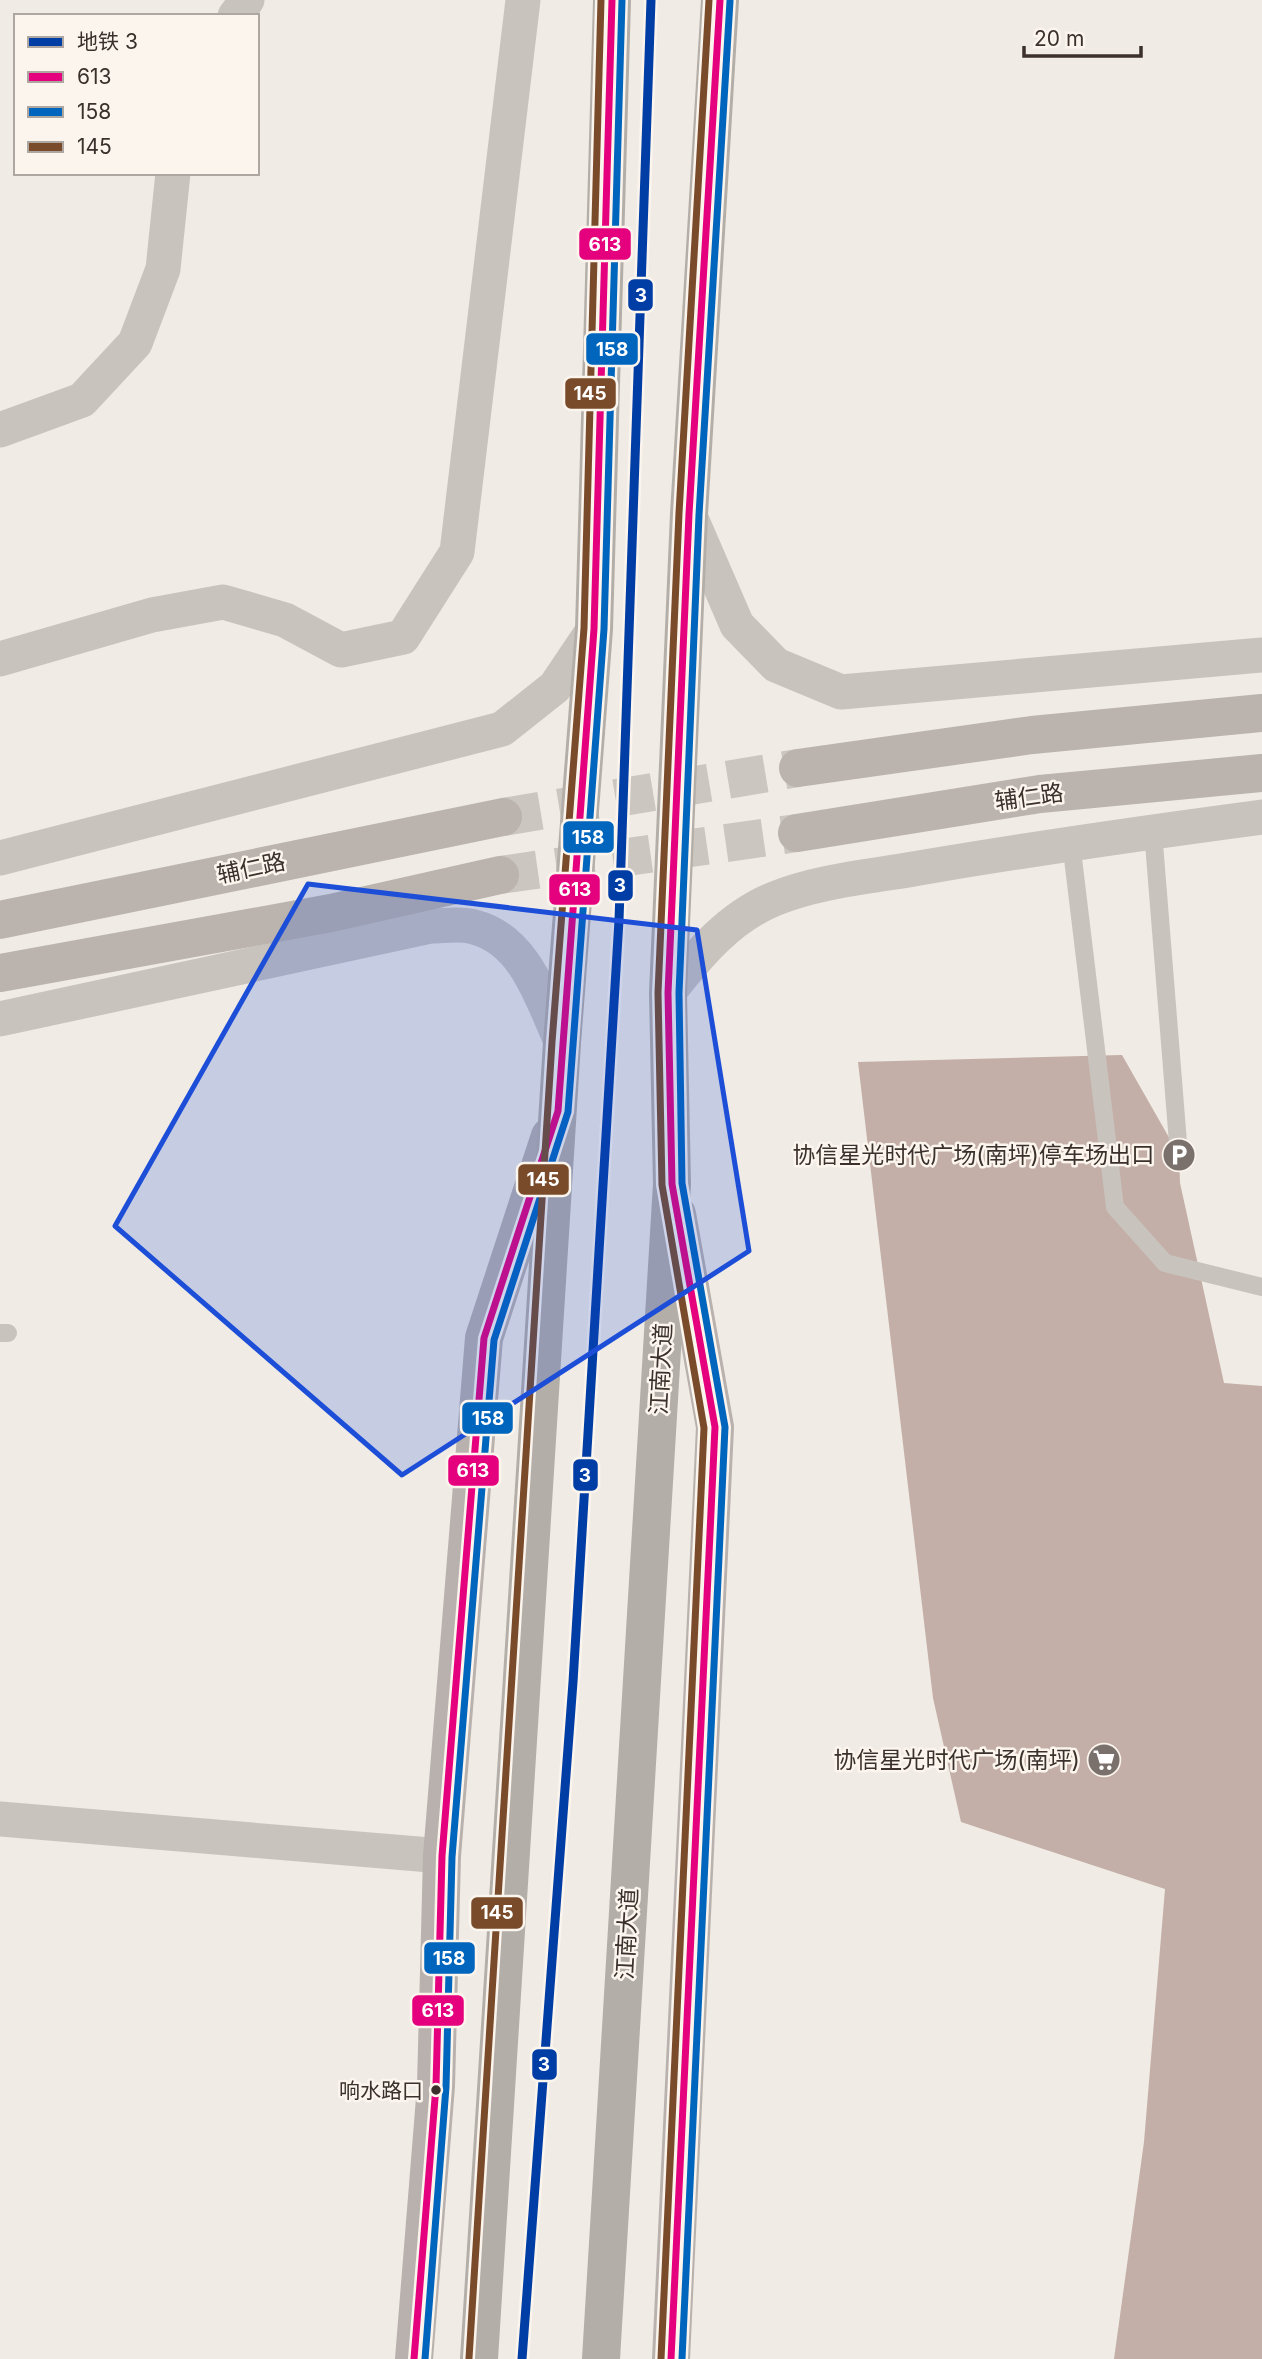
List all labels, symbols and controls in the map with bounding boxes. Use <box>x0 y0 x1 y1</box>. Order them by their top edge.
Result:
legend <box>14 14 259 175</box>
scale bar <box>1024 14 1141 58</box>
text: 20 m <box>1034 26 1084 51</box>
text: 地铁 3 <box>77 29 138 54</box>
text: 613 <box>77 64 112 89</box>
text: 158 <box>77 99 111 124</box>
text: 145 <box>77 134 112 159</box>
line badge: 613 <box>578 227 632 261</box>
text: 613 <box>589 233 621 256</box>
line badge: 3 <box>627 278 654 312</box>
text: 3 <box>635 284 647 307</box>
line badge: 158 <box>585 332 639 366</box>
text: 158 <box>596 338 628 361</box>
line badge: 145 <box>564 377 617 410</box>
text: 145 <box>573 382 607 405</box>
street label: 辅仁路 <box>993 778 1065 816</box>
line badge: 158 <box>562 820 615 854</box>
text: 158 <box>572 826 604 849</box>
street label: 辅仁路 <box>214 847 288 889</box>
line badge: 3 <box>607 869 634 902</box>
line badge: 613 <box>548 873 601 906</box>
text: 3 <box>614 874 626 897</box>
text: 613 <box>559 878 591 901</box>
parking icon: 协信星光时代广场(南坪)停车场出口 <box>1160 1136 1198 1174</box>
place label: 协信星光时代广场(南坪)停车场出口 <box>792 1141 1154 1169</box>
line badge: 145 <box>517 1163 570 1196</box>
text: 145 <box>526 1168 560 1191</box>
street label: 江南大道 <box>645 1322 677 1416</box>
line badge: 158 <box>461 1401 514 1435</box>
text: 158 <box>472 1407 504 1430</box>
line badge: 613 <box>447 1454 500 1487</box>
line badge: 3 <box>572 1458 599 1492</box>
text: 613 <box>457 1459 489 1482</box>
text: 3 <box>579 1464 591 1487</box>
supermarket icon: 协信星光时代广场(南坪) <box>1085 1741 1123 1779</box>
place label: 协信星光时代广场(南坪) <box>833 1746 1080 1774</box>
street label: 江南大道 <box>611 1887 643 1981</box>
line badge: 145 <box>470 1896 524 1930</box>
text: 145 <box>480 1901 514 1924</box>
line badge: 158 <box>423 1941 476 1975</box>
text: 158 <box>433 1947 465 1970</box>
line badge: 613 <box>411 1994 465 2027</box>
text: 613 <box>422 1999 454 2022</box>
line badge: 3 <box>531 2048 558 2081</box>
text: 3 <box>538 2053 550 2076</box>
place label: 响水路口 <box>339 2078 423 2103</box>
marker: 响水路口 <box>429 2083 443 2097</box>

